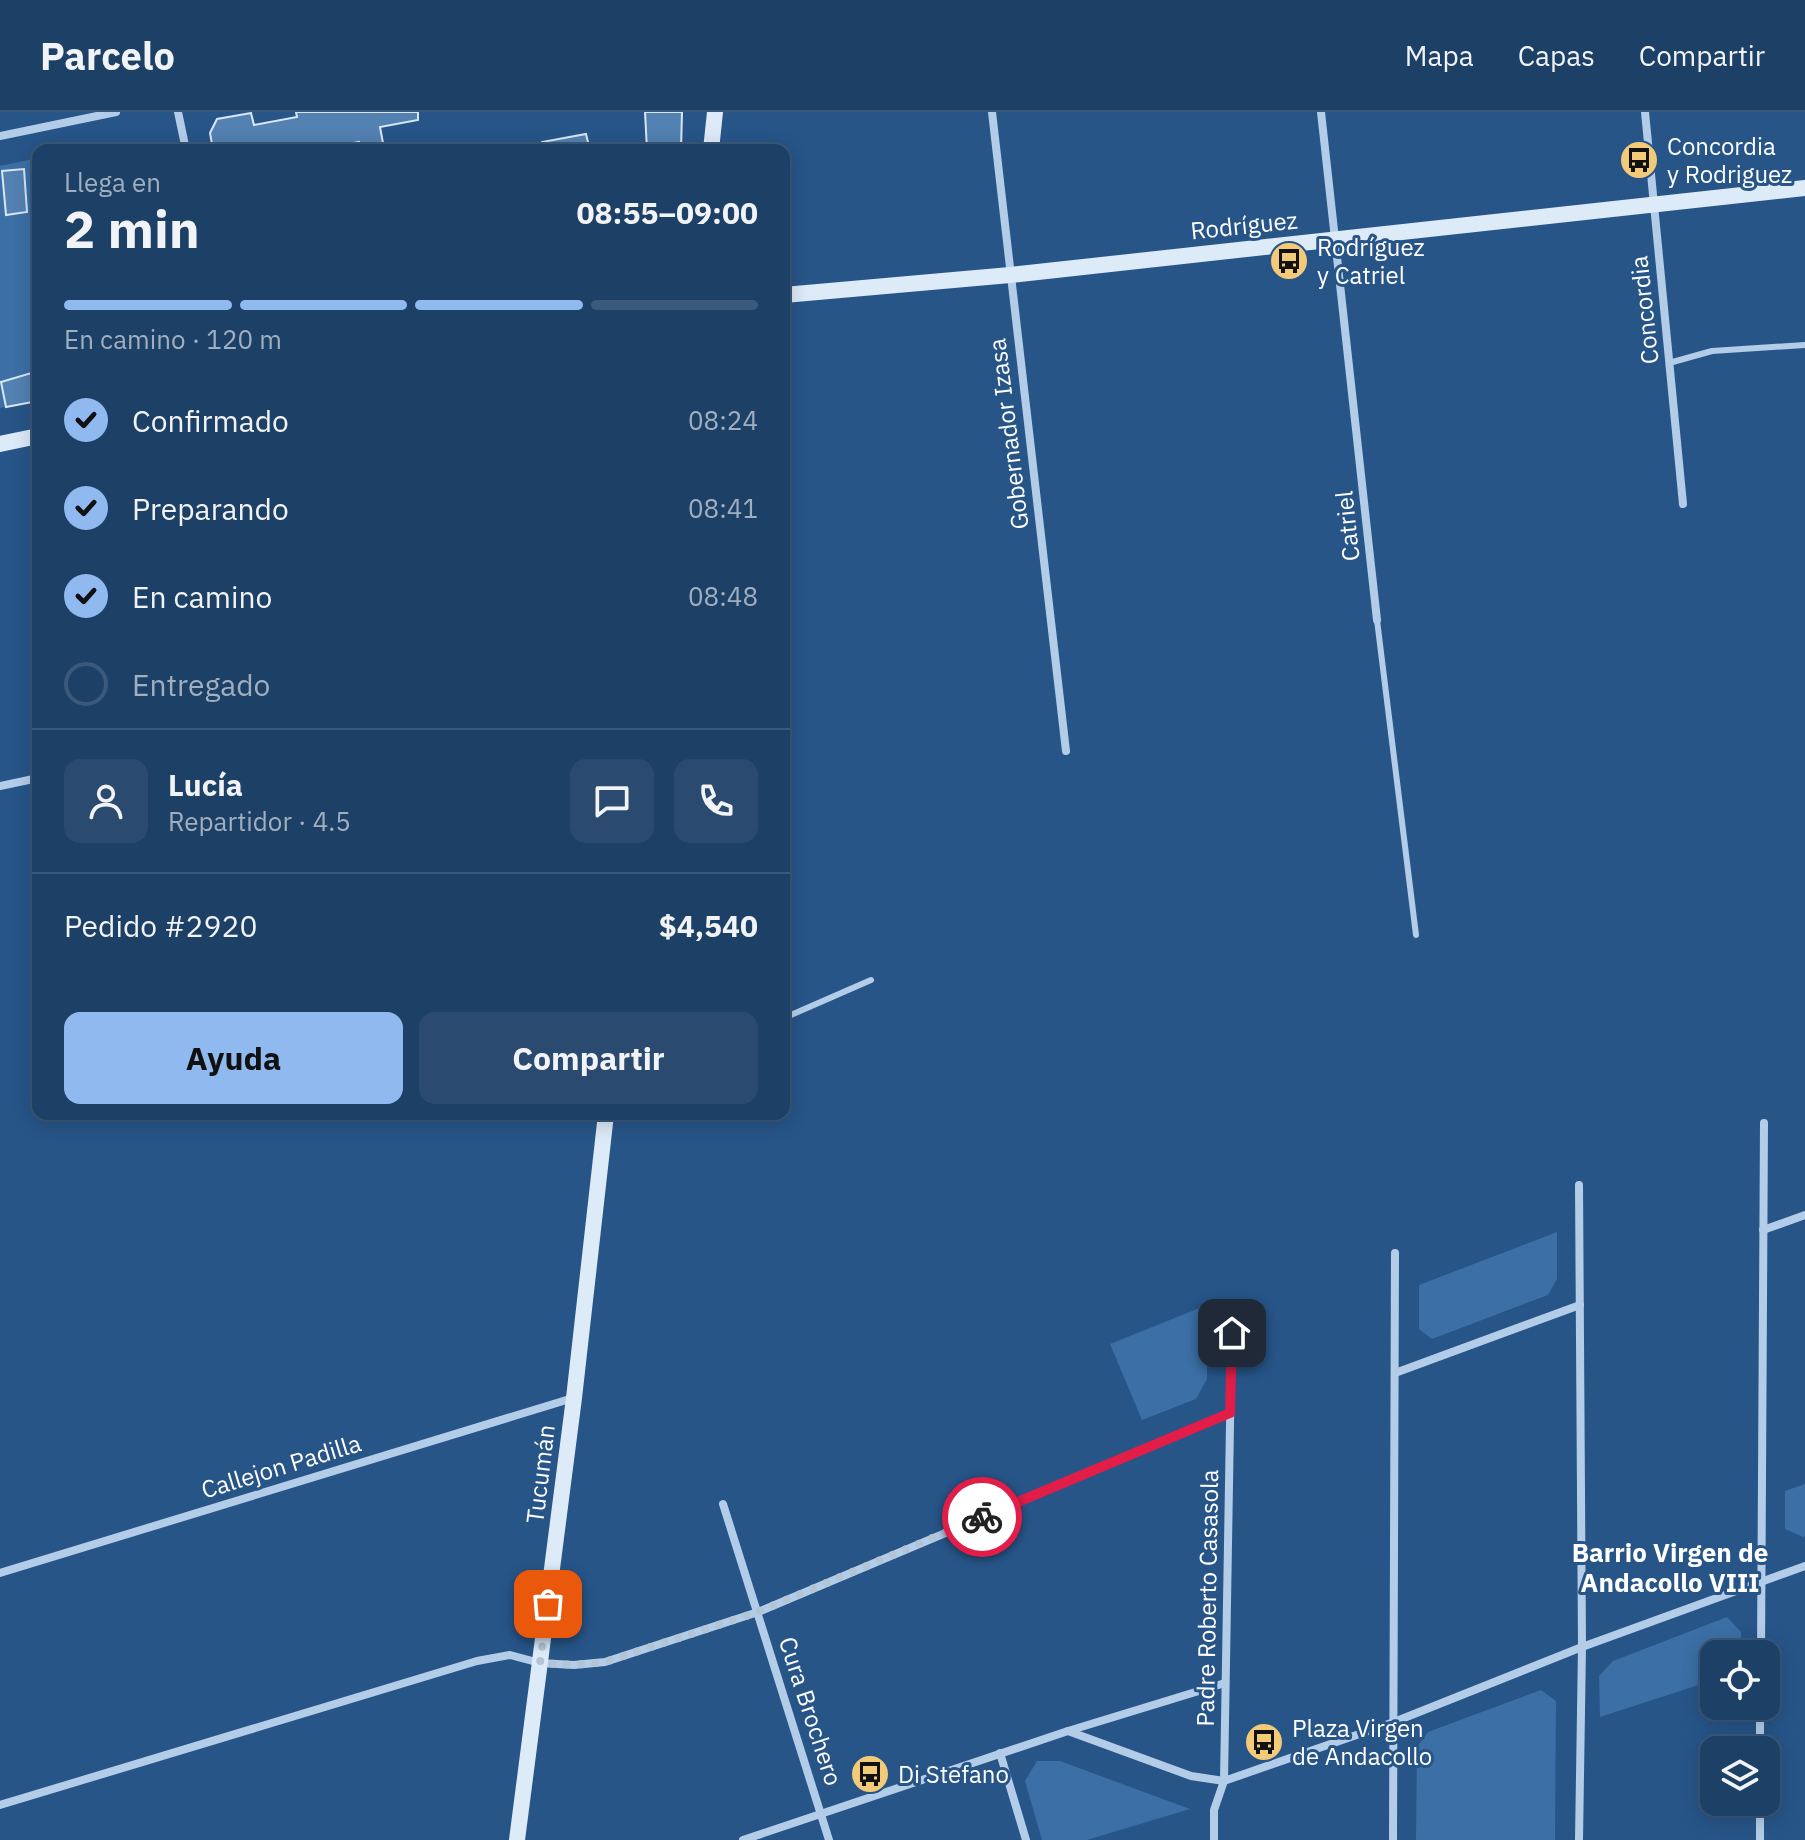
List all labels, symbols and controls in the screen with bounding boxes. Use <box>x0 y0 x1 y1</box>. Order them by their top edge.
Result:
text: Parcelo <box>40 31 175 80</box>
text: Mapa <box>1405 37 1474 74</box>
text: Capas <box>1518 37 1595 74</box>
text: Compartir <box>1639 37 1765 74</box>
place label: Concordia y Rodriguez <box>1667 130 1792 190</box>
bus stop icon: Concordia y Rodriguez <box>1618 139 1660 181</box>
text: Llega en <box>64 165 161 199</box>
text: 08:55–09:00 <box>577 193 758 232</box>
text: 2 min <box>64 195 200 262</box>
street label: Rodríguez <box>1189 203 1299 247</box>
place label: Rodríguez y Catriel <box>1317 231 1425 291</box>
bus stop icon: Rodríguez y Catriel <box>1268 240 1310 282</box>
street label: Concordia <box>1622 254 1666 366</box>
text: En camino · 120 m <box>64 322 282 356</box>
street label: Gobernador Izasa <box>980 336 1036 531</box>
icon: check <box>64 398 108 442</box>
text: Confirmado <box>132 401 289 440</box>
text: 08:24 <box>688 403 758 437</box>
icon: check <box>64 486 108 530</box>
text: Preparando <box>132 489 289 528</box>
street label: Catriel <box>1327 489 1367 563</box>
text: 08:41 <box>688 491 758 525</box>
icon: check <box>64 574 108 618</box>
text: En camino <box>132 577 272 616</box>
text: 08:48 <box>688 579 758 613</box>
text: Entregado <box>132 665 270 704</box>
button: person <box>64 759 148 843</box>
button: chat <box>570 759 654 843</box>
button: phone <box>674 759 758 843</box>
text: Lucía <box>168 765 243 804</box>
text: Repartidor · 4.5 <box>168 804 351 838</box>
text: Pedido #2920 <box>64 906 258 945</box>
text: $4,540 <box>659 906 758 945</box>
button: Ayuda <box>64 1012 403 1104</box>
button: Compartir <box>419 1012 758 1104</box>
pin <box>1198 1299 1266 1367</box>
icon: home <box>1210 1311 1254 1355</box>
street label: Tucumán <box>518 1423 562 1525</box>
street label: Callejon Padilla <box>197 1426 365 1505</box>
street label: Padre Roberto Casasola <box>1189 1469 1225 1727</box>
courier <box>942 1477 1022 1557</box>
icon: bike <box>960 1495 1004 1539</box>
district label: Barrio Virgen de Andacollo VIII <box>1572 1535 1768 1599</box>
pin <box>514 1570 582 1638</box>
icon: bag <box>526 1582 570 1626</box>
street label: Cura Brochero <box>772 1633 850 1789</box>
map controls <box>1700 1640 1780 1816</box>
button: locate <box>1700 1640 1780 1720</box>
place label: Plaza Virgen de Andacollo <box>1292 1712 1432 1772</box>
bus stop icon: Plaza Virgen de Andacollo <box>1243 1721 1285 1763</box>
button: layers <box>1700 1736 1780 1816</box>
bus stop icon: Di Stefano <box>849 1753 891 1795</box>
place label: Di Stefano <box>898 1758 1009 1790</box>

